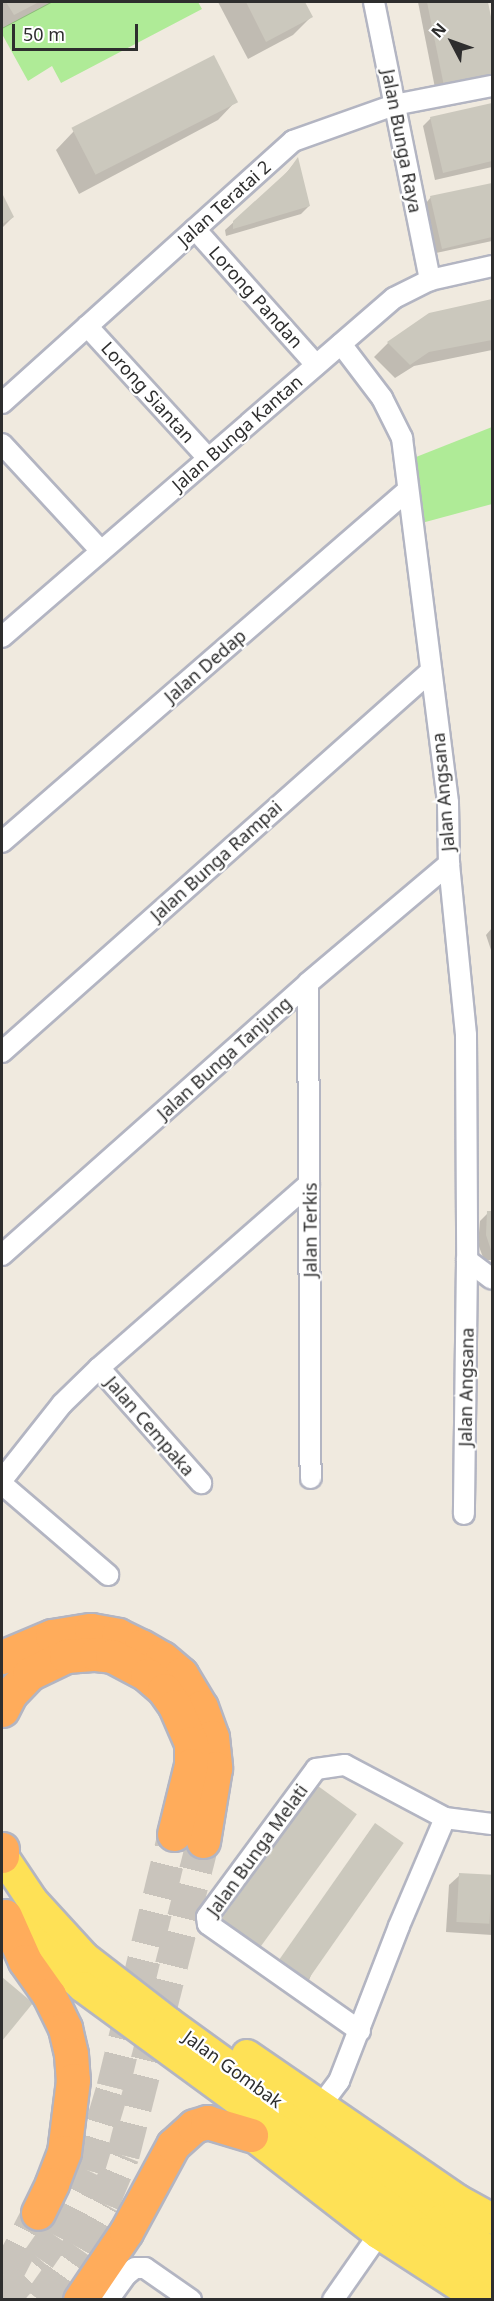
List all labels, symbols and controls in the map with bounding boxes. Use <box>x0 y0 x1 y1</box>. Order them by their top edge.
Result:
scale bar <box>15 12 141 50</box>
north arrow <box>422 12 482 72</box>
text: N <box>426 18 451 42</box>
text: 50 m <box>23 22 65 46</box>
street label: Jalan Bunga Raya <box>377 67 427 215</box>
street label: Jalan Teratai 2 <box>173 156 275 250</box>
street label: Lorong Pandan <box>205 242 307 352</box>
street label: Lorong Siantan <box>97 337 199 447</box>
street label: Jalan Bunga Kantan <box>167 371 307 495</box>
street label: Jalan Dedap <box>160 625 250 707</box>
street label: Jalan Angsana <box>427 732 459 852</box>
street label: Jalan Bunga Rampai <box>146 796 286 926</box>
street label: Jalan Bunga Tanjung <box>152 992 296 1124</box>
street label: Jalan Terkis <box>299 1183 321 1277</box>
street label: Jalan Angsana <box>454 1327 478 1447</box>
street label: Jalan Cempaka <box>101 1372 199 1480</box>
street label: Jalan Bunga Melati <box>202 1780 312 1920</box>
street label: Jalan Gombak <box>179 2026 287 2112</box>

